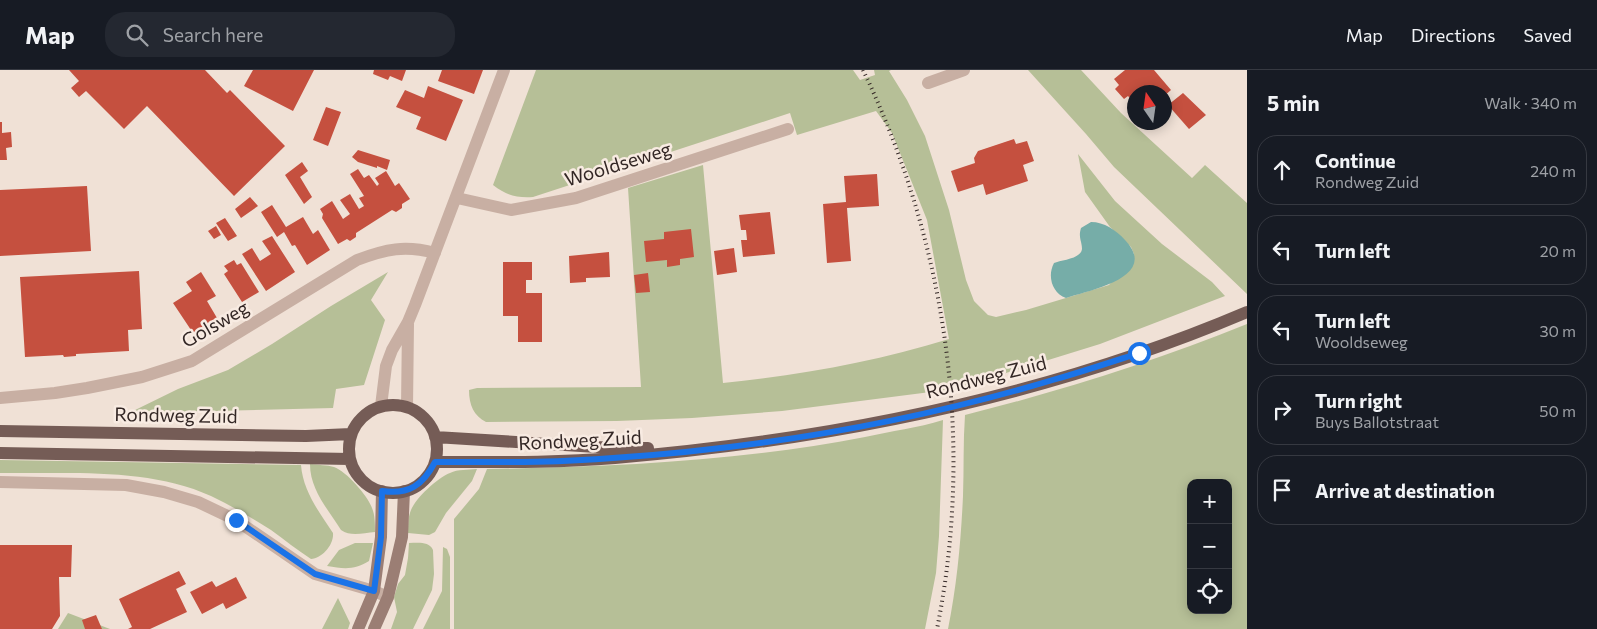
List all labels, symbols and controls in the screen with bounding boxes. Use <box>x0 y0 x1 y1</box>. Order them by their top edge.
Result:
search box <box>105 12 455 57</box>
text: Map <box>25 20 75 49</box>
icon: search <box>123 21 151 49</box>
text: Search here <box>163 23 263 46</box>
text: Map <box>1346 24 1383 46</box>
text: Directions <box>1411 24 1495 46</box>
text: Saved <box>1523 24 1572 46</box>
north arrow <box>1127 85 1172 130</box>
text: 5 min <box>1267 90 1320 115</box>
text: Walk · 340 m <box>1484 93 1577 112</box>
street label: Wooldseweg <box>562 136 674 191</box>
text: Continue <box>1315 149 1395 172</box>
icon: ahead <box>1268 156 1296 184</box>
text: 240 m <box>1530 161 1576 180</box>
text: Rondweg Zuid <box>1315 172 1419 191</box>
icon: left <box>1268 236 1296 264</box>
text: Turn left <box>1315 239 1390 262</box>
text: 20 m <box>1540 241 1576 260</box>
street label: Golsweg <box>177 295 252 352</box>
text: Turn left <box>1315 309 1390 332</box>
icon: left <box>1268 316 1296 344</box>
text: 30 m <box>1539 321 1576 340</box>
text: Wooldseweg <box>1315 332 1408 351</box>
route start <box>1128 342 1151 365</box>
street label: Rondweg Zuid <box>923 350 1049 403</box>
text: Turn right <box>1315 389 1402 412</box>
icon: right <box>1268 396 1296 424</box>
text: 50 m <box>1539 401 1576 420</box>
street label: Rondweg Zuid <box>114 402 238 427</box>
text: Buys Ballotstraat <box>1315 412 1439 431</box>
street label: Rondweg Zuid <box>518 425 642 454</box>
icon: arrive <box>1268 476 1296 504</box>
map controls <box>1187 479 1232 614</box>
button: + <box>1187 479 1232 524</box>
text: Arrive at destination <box>1315 479 1495 502</box>
route end <box>225 509 248 532</box>
button: − <box>1187 524 1232 569</box>
button: locate <box>1187 569 1232 614</box>

